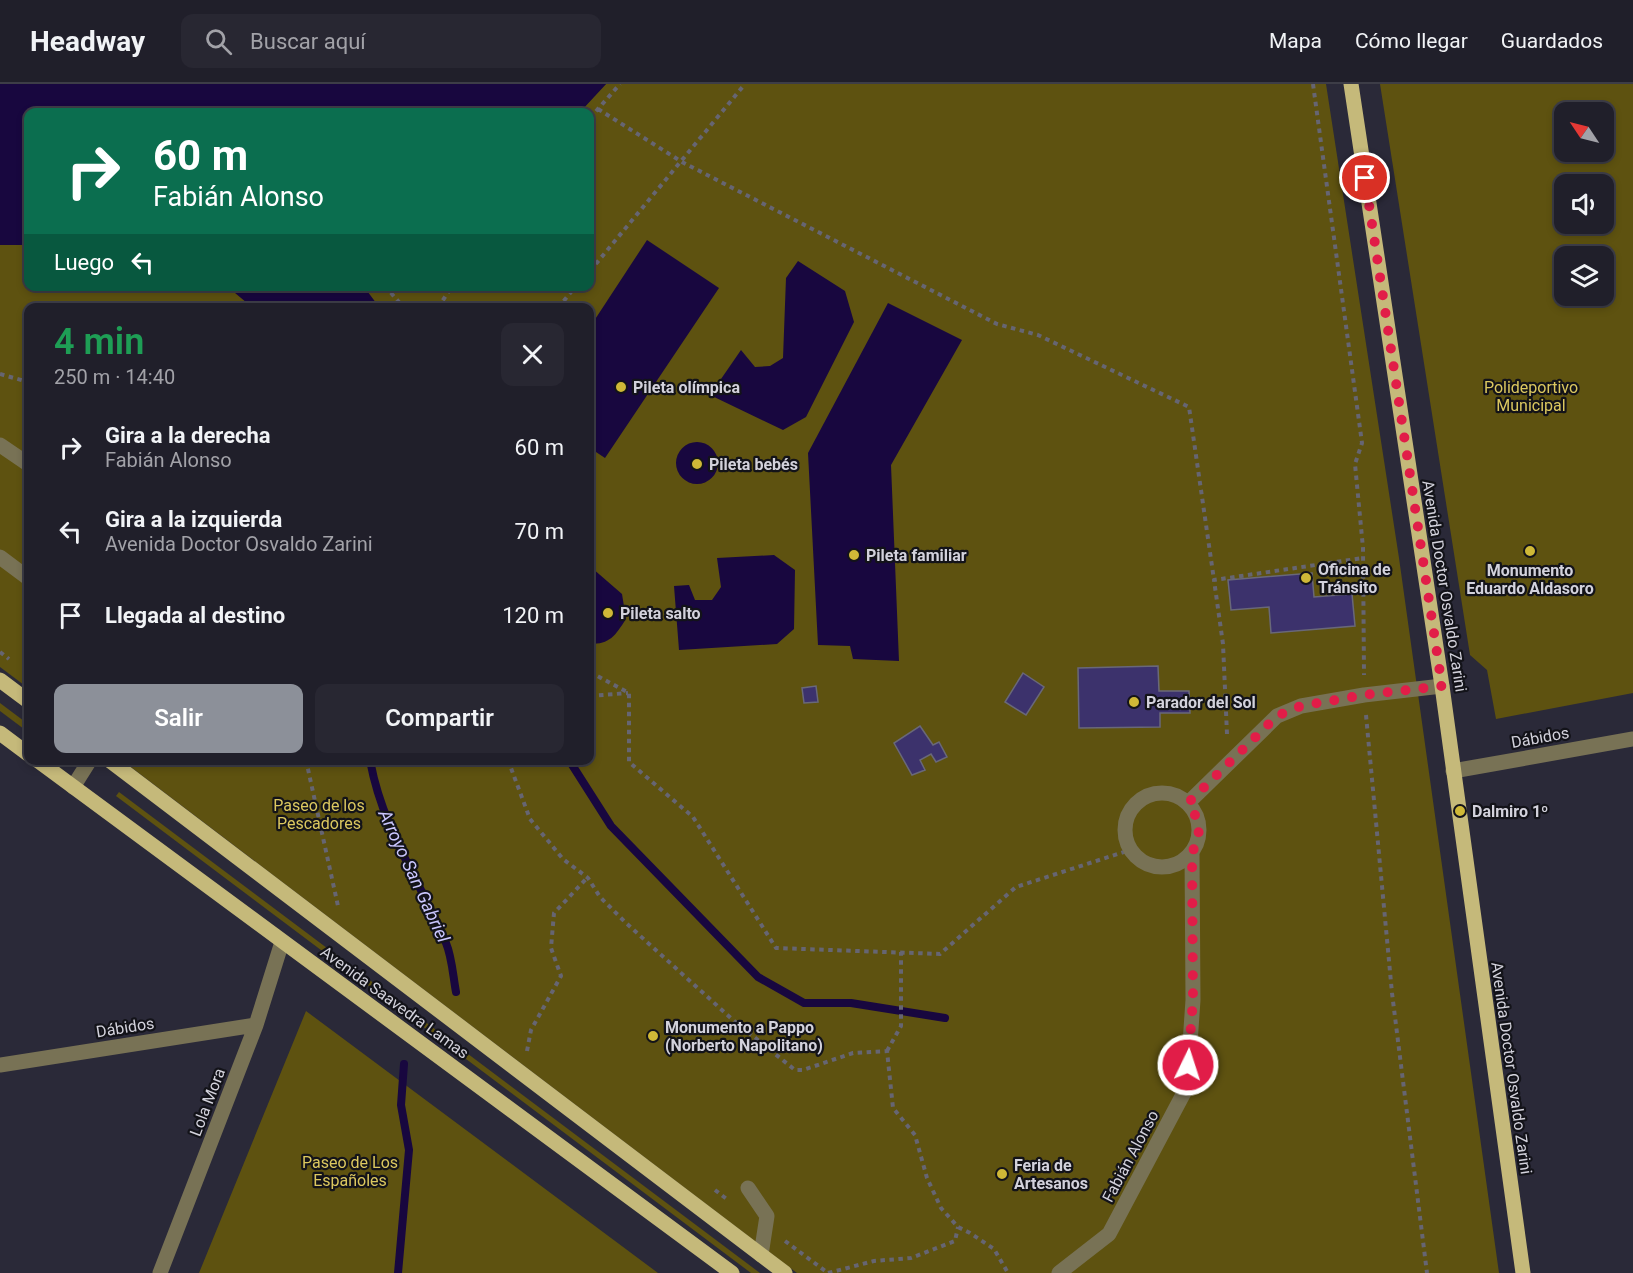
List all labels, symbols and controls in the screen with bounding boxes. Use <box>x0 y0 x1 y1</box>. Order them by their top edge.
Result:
search box <box>181 14 601 68</box>
text: Headway <box>30 25 145 58</box>
icon: search <box>202 25 235 58</box>
text: Buscar aquí <box>250 29 366 54</box>
text: Mapa <box>1269 29 1322 53</box>
text: Cómo llegar <box>1355 29 1468 53</box>
text: Guardados <box>1501 29 1603 53</box>
north arrow <box>1554 102 1614 162</box>
map controls <box>1554 102 1614 306</box>
text: 60 m <box>153 131 248 180</box>
icon: right <box>54 132 132 210</box>
pin <box>1339 152 1390 203</box>
icon: arrive <box>1348 161 1381 194</box>
button: sound <box>1554 174 1614 234</box>
text: Fabián Alonso <box>153 181 324 213</box>
icon: left <box>126 246 159 279</box>
button: layers <box>1554 246 1614 306</box>
text: Luego <box>54 250 114 275</box>
text: 4 min <box>54 321 144 363</box>
button: close <box>501 323 564 386</box>
text: 250 m · 14:40 <box>54 365 175 389</box>
place label: Pileta olímpica <box>633 378 740 397</box>
park label: Polideportivo Municipal <box>1484 378 1578 415</box>
marker: Pileta olímpica <box>614 380 628 394</box>
text: Gira a la derecha <box>105 423 271 448</box>
icon: right <box>54 431 87 464</box>
text: 60 m <box>515 435 564 460</box>
text: Fabián Alonso <box>105 448 232 472</box>
place label: Pileta bebés <box>709 455 798 474</box>
marker: Pileta bebés <box>690 457 704 471</box>
street label: Avenida Doctor Osvaldo Zarini <box>1418 479 1471 693</box>
text: Gira a la izquierda <box>105 507 282 532</box>
icon: left <box>54 515 87 548</box>
text: 70 m <box>515 519 564 544</box>
text: Avenida Doctor Osvaldo Zarini <box>105 532 373 556</box>
marker: Monumento Eduardo Aldasoro <box>1523 544 1537 558</box>
place label: Pileta familiar <box>866 546 967 565</box>
marker: Pileta familiar <box>847 548 861 562</box>
place label: Oficina de Tránsito <box>1318 560 1391 597</box>
place label: Monumento Eduardo Aldasoro <box>1466 561 1594 598</box>
marker: Oficina de Tránsito <box>1299 571 1313 585</box>
icon: arrive <box>54 599 87 632</box>
text: Llegada al destino <box>105 603 285 628</box>
text: 120 m <box>502 603 564 628</box>
place label: Pileta salto <box>620 604 701 623</box>
marker: Pileta salto <box>601 606 615 620</box>
button: Salir <box>54 684 303 753</box>
button: Compartir <box>315 684 564 753</box>
place label: Parador del Sol <box>1146 693 1256 712</box>
marker: Parador del Sol <box>1127 695 1141 709</box>
street label: Dábidos <box>1510 723 1571 752</box>
park label: Paseo de los Pescadores <box>273 796 365 833</box>
place label: Dalmiro 1º <box>1472 802 1548 821</box>
marker: Dalmiro 1º <box>1453 804 1467 818</box>
water label: Arroyo San Gabriel <box>374 805 455 946</box>
street label: Avenida Saavedra Lamas <box>317 942 473 1063</box>
street label: Avenida Doctor Osvaldo Zarini <box>1487 961 1536 1175</box>
street label: Dábidos <box>95 1014 155 1041</box>
place label: Monumento a Pappo (Norberto Napolitano) <box>665 1018 823 1055</box>
marker: Monumento a Pappo (Norberto Napolitano) <box>646 1029 660 1043</box>
position arrow <box>1156 1033 1220 1097</box>
street label: Lola Mora <box>186 1066 229 1139</box>
street label: Fabián Alonso <box>1098 1107 1163 1205</box>
park label: Paseo de Los Españoles <box>302 1153 398 1190</box>
place label: Feria de Artesanos <box>1014 1156 1088 1193</box>
marker: Feria de Artesanos <box>995 1167 1009 1181</box>

